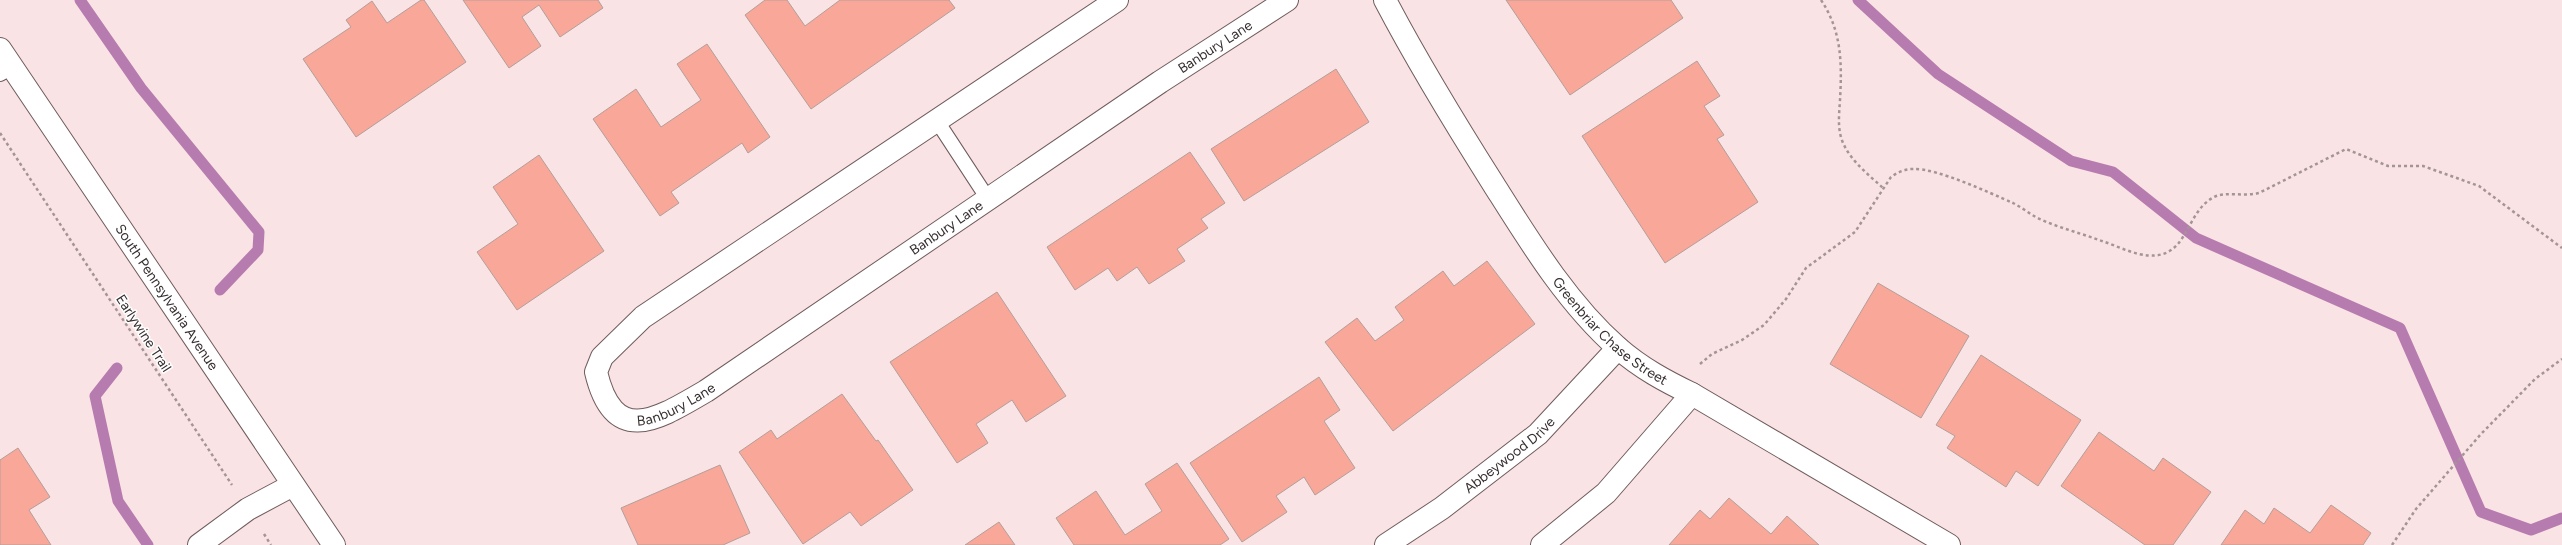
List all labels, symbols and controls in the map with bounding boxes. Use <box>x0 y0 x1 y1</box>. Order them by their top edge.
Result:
street label: Banbury Lane <box>1175 17 1256 77</box>
street label: Banbury Lane <box>907 197 987 259</box>
street label: South Pennsylvania Avenue <box>111 221 222 374</box>
street label: Greenbriar Chase Street <box>1549 274 1670 389</box>
street label: Earlywine Trail <box>112 291 175 375</box>
street label: Banbury Lane <box>636 379 719 430</box>
street label: Abbeywood Drive <box>1461 413 1559 497</box>

